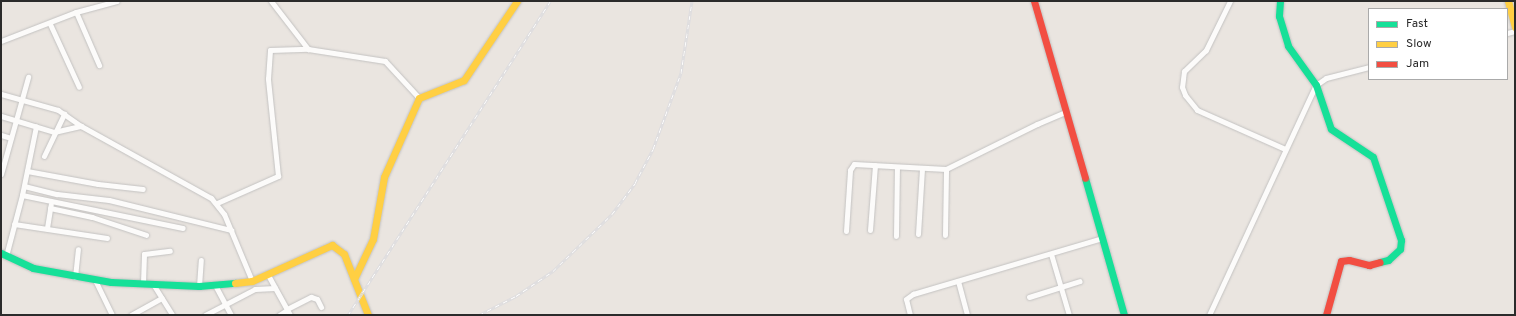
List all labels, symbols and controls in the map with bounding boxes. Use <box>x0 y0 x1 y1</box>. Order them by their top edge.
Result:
legend <box>1368 8 1508 80</box>
text: Fast <box>1406 16 1428 32</box>
text: Slow <box>1406 36 1432 52</box>
text: Jam <box>1406 56 1429 72</box>

